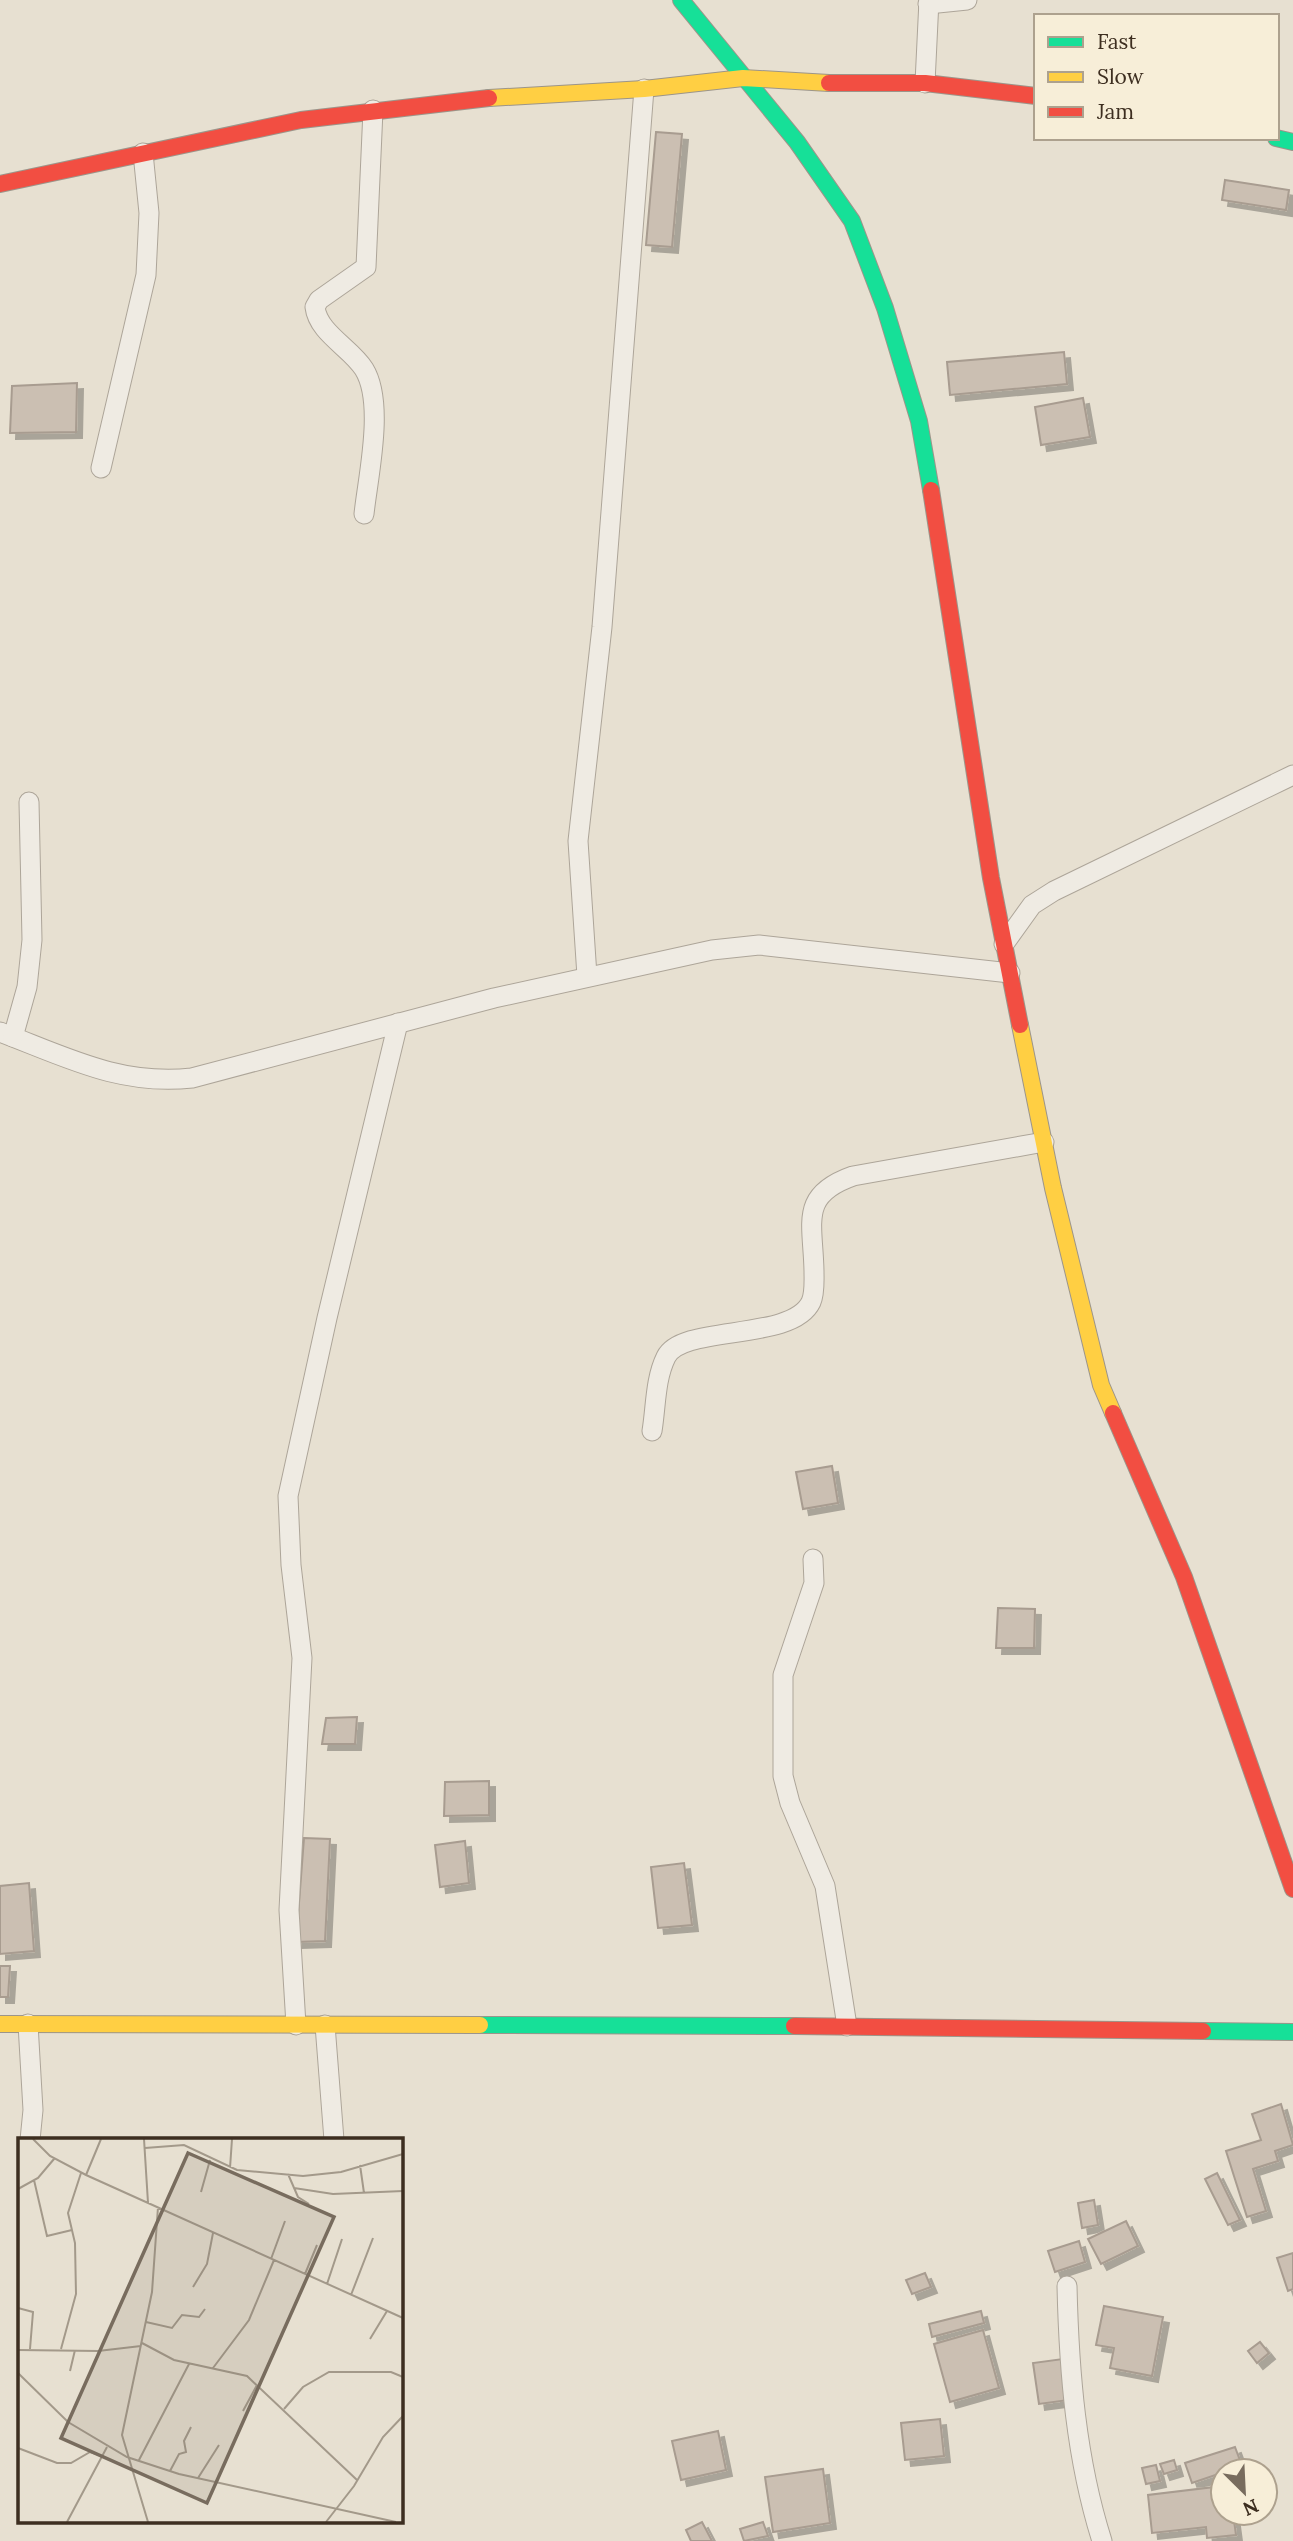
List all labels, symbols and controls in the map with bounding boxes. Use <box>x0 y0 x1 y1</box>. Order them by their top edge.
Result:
legend <box>1034 14 1279 140</box>
text: Fast <box>1097 28 1137 55</box>
text: Slow <box>1097 63 1144 90</box>
text: Jam <box>1096 98 1134 125</box>
inset map <box>18 2138 402 2524</box>
north arrow <box>1209 2457 1279 2527</box>
text: N <box>1239 2494 1263 2522</box>

